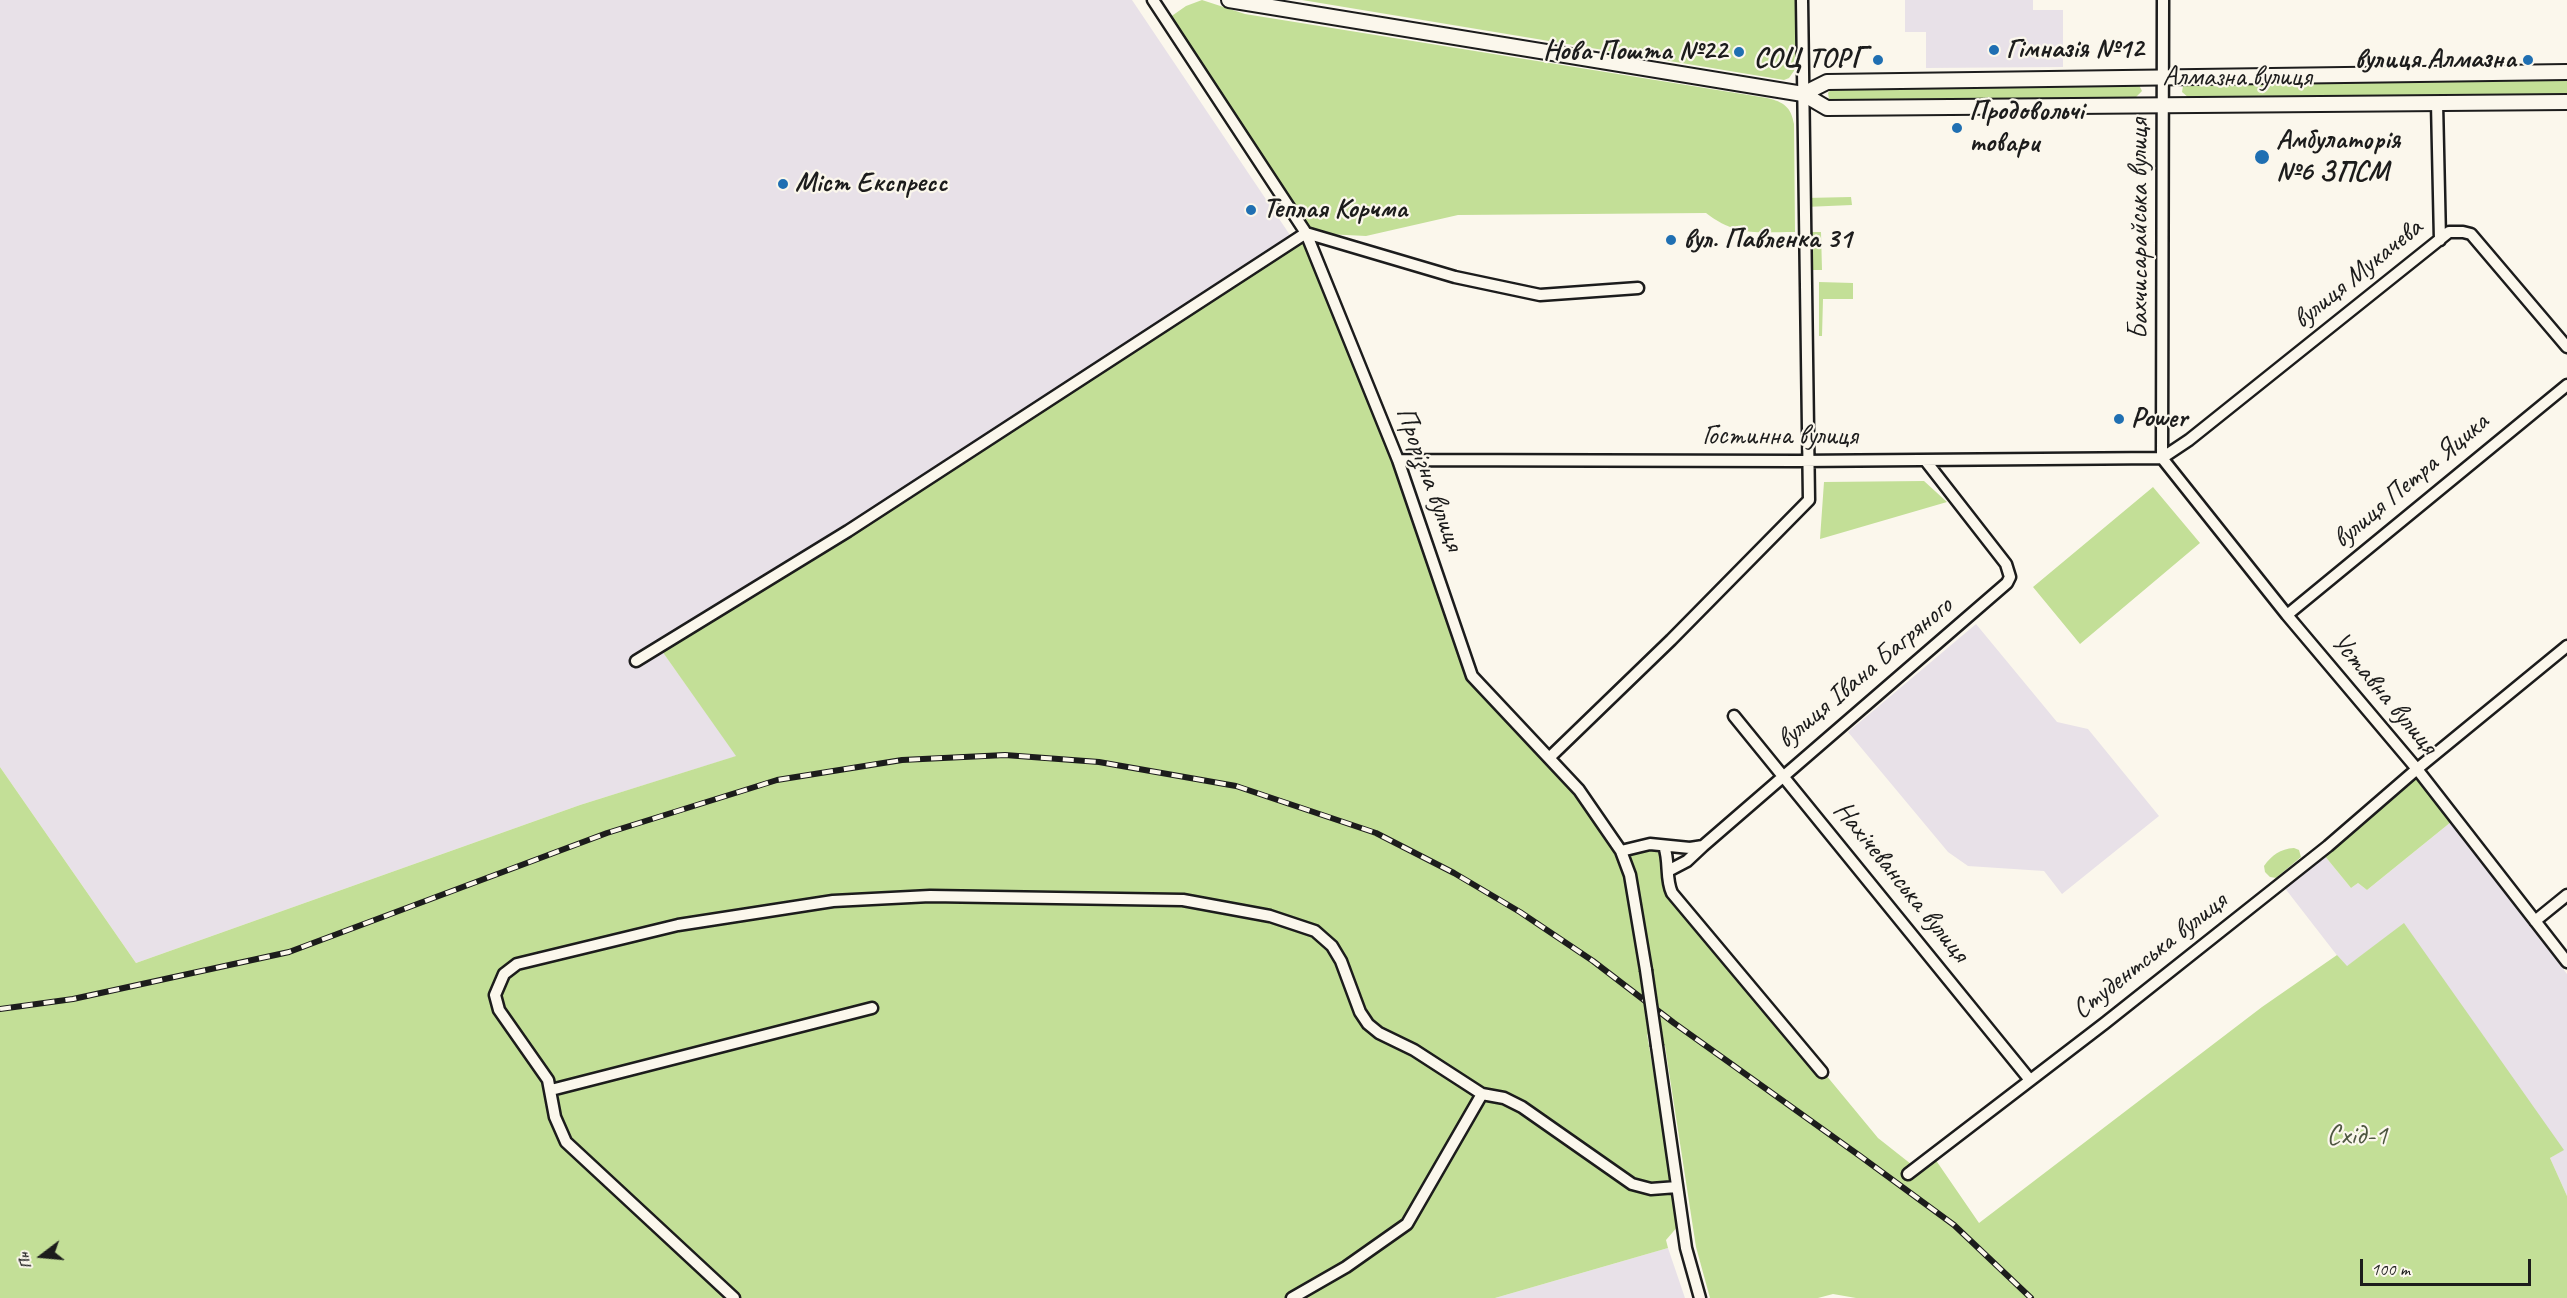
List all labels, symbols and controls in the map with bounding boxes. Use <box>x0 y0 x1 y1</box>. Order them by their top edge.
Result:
place label: Гімназія №12 <box>2006 33 2144 67</box>
place label: Нова Пошта №22 <box>1543 35 1727 69</box>
place label: СОЦ ТОРГ <box>1754 43 1866 77</box>
marker: Гімназія №12 <box>1987 43 2001 57</box>
place label: вулиця Алмазна <box>2354 43 2516 77</box>
marker: Нова Пошта №22 <box>1732 45 1746 59</box>
marker: СОЦ ТОРГ <box>1871 53 1885 67</box>
marker: вулиця Алмазна <box>2521 53 2535 67</box>
street label: Алмазна вулиця <box>2162 61 2312 95</box>
place label: Продовольчі товари <box>1969 95 2084 161</box>
street label: Бахчисарайська вулиця <box>2123 118 2157 340</box>
marker: Продовольчі товари <box>1950 121 1964 135</box>
place label: Амбулаторія №6 ЗПСМ <box>2276 124 2400 190</box>
marker: Амбулаторія №6 ЗПСМ <box>2253 148 2271 166</box>
place label: Міст Експресс <box>795 167 947 201</box>
marker: Міст Експресс <box>776 177 790 191</box>
place label: Теплая Корчма <box>1263 193 1407 227</box>
marker: Теплая Корчма <box>1244 203 1258 217</box>
street label: вулиця Мукачева <box>2286 211 2430 337</box>
place label: вул. Павленка 31 <box>1683 223 1852 257</box>
marker: вул. Павленка 31 <box>1664 233 1678 247</box>
place label: Power <box>2131 402 2187 436</box>
street label: Прорізна вулиця <box>1387 403 1471 555</box>
street label: вулиця Петра Яцика <box>2326 406 2496 556</box>
marker: Power <box>2112 412 2126 426</box>
street label: Гостинна вулиця <box>1702 420 1858 454</box>
street label: вулиця Івана Багряного <box>1770 590 1960 756</box>
street label: Уставна вулиця <box>2323 626 2445 762</box>
street label: Нахічеванська вулиця <box>1826 795 1976 969</box>
street label: Студентська вулиця <box>2066 885 2234 1027</box>
park label: Схід-1 <box>2327 1120 2387 1154</box>
north arrow <box>12 1226 72 1286</box>
scale bar <box>2363 1247 2534 1285</box>
text: Пн <box>13 1250 37 1272</box>
text: 100 m <box>2371 1258 2410 1280</box>

